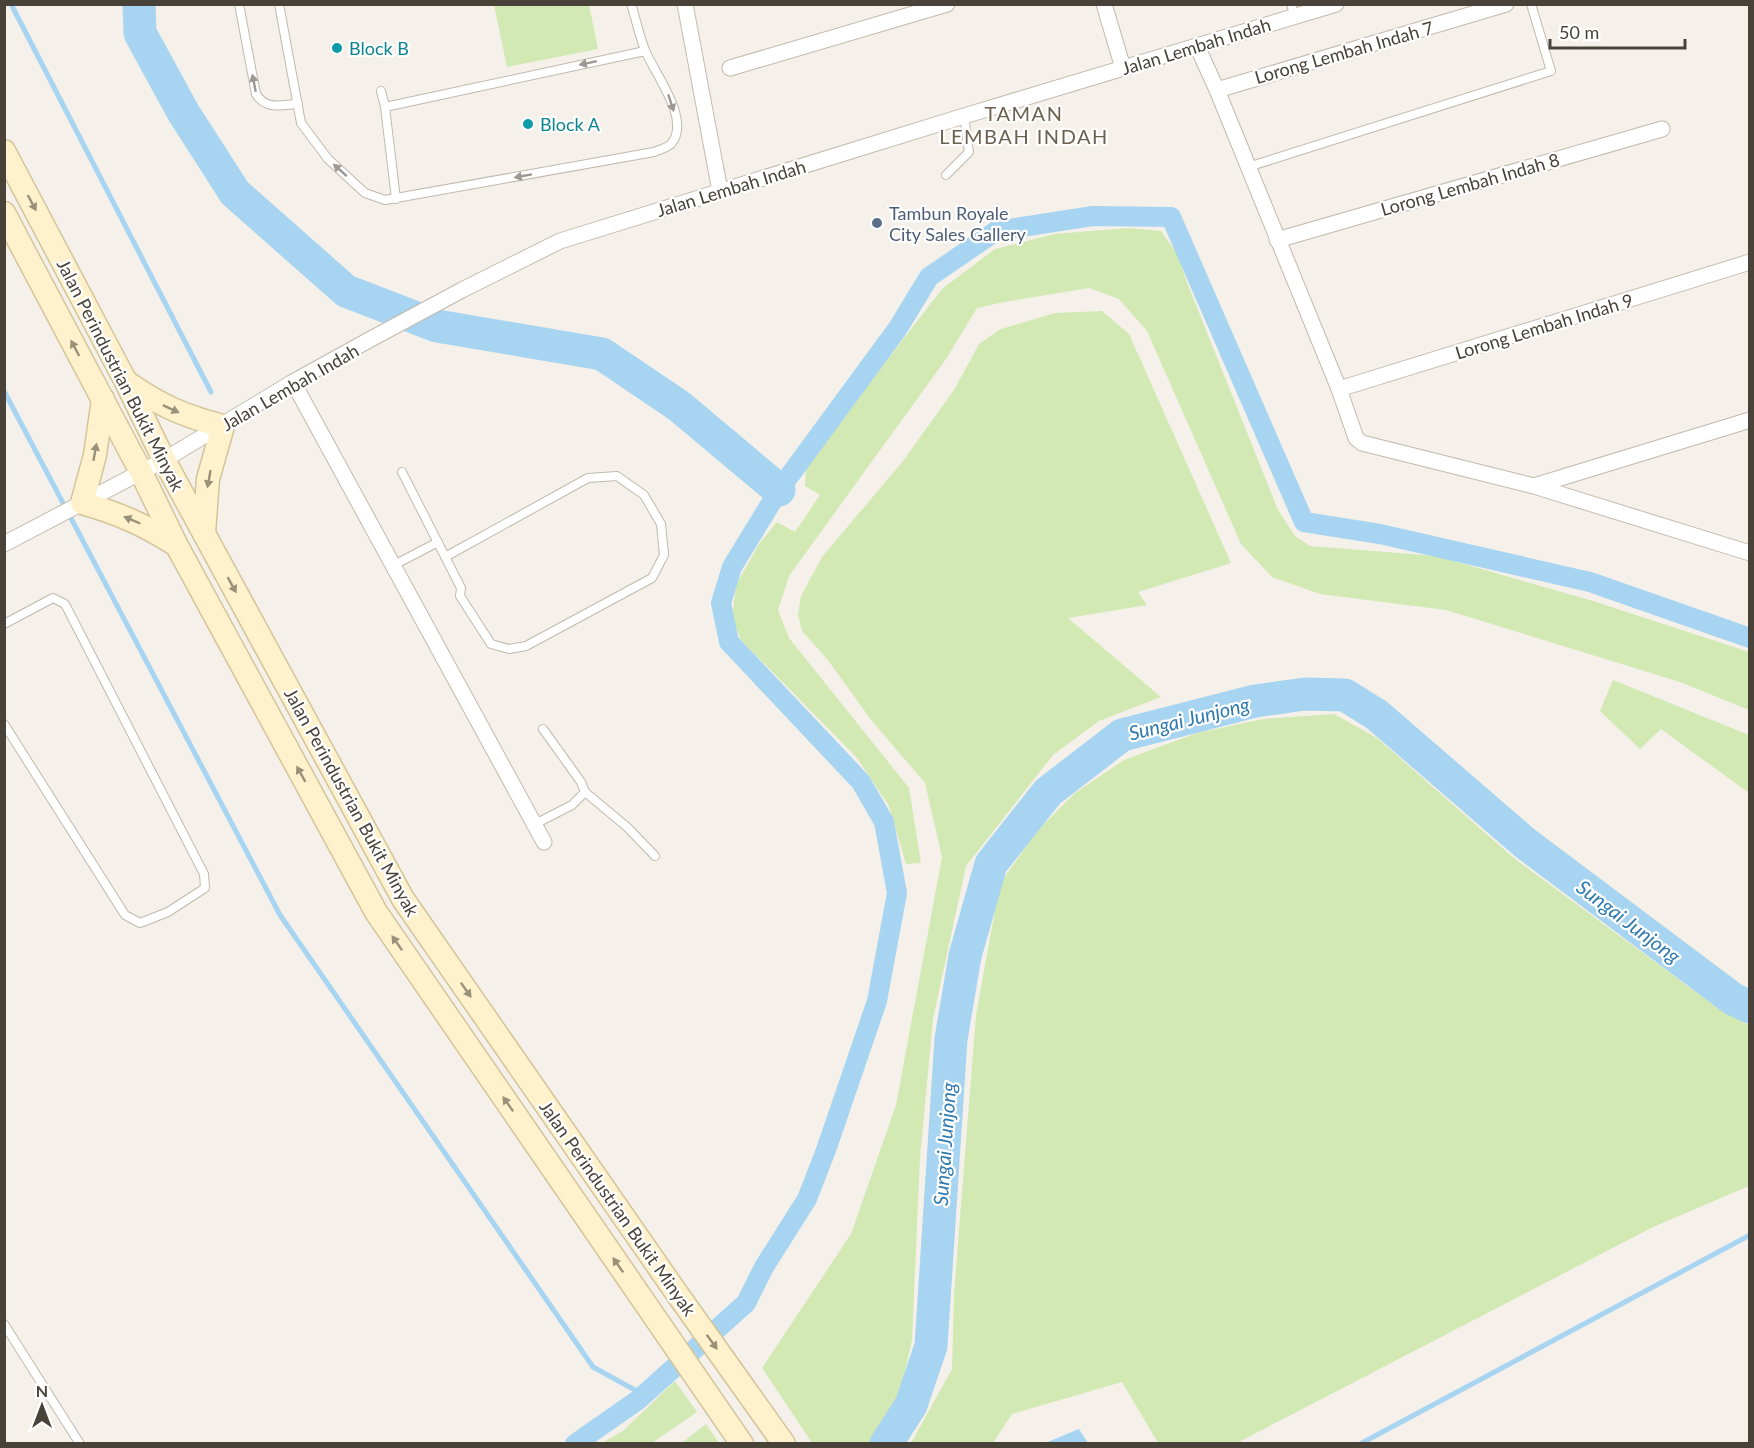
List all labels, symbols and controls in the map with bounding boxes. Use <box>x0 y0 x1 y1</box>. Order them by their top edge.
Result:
scale bar <box>1550 12 1685 50</box>
street label: Jalan Lembah Indah <box>1119 13 1273 79</box>
street label: Lorong Lembah Indah 7 <box>1252 16 1436 88</box>
text: 50 m <box>1559 21 1599 43</box>
place label: Block B <box>349 37 409 59</box>
marker: Block B <box>330 41 344 55</box>
one-way arrow <box>579 59 597 69</box>
one-way arrow <box>249 73 258 92</box>
one-way arrow <box>667 94 676 112</box>
district label: TAMAN LEMBAH INDAH <box>939 101 1109 148</box>
place label: Block A <box>540 113 601 135</box>
marker: Block A <box>521 117 535 131</box>
street label: Lorong Lembah Indah 8 <box>1378 148 1562 220</box>
street label: Jalan Lembah Indah <box>654 155 808 221</box>
one-way arrow <box>333 164 348 177</box>
one-way arrow <box>513 172 532 181</box>
one-way arrow <box>27 195 37 212</box>
place label: Tambun Royale City Sales Gallery <box>889 202 1027 245</box>
marker: Tambun Royale City Sales Gallery <box>870 216 884 230</box>
street label: Jalan Perindustrian Bukit Minyak <box>53 255 190 495</box>
street label: Lorong Lembah Indah 9 <box>1452 288 1636 364</box>
one-way arrow <box>71 339 80 356</box>
street label: Jalan Lembah Indah <box>218 339 362 435</box>
one-way arrow <box>162 404 179 413</box>
one-way arrow <box>91 442 100 461</box>
one-way arrow <box>204 470 213 489</box>
one-way arrow <box>123 515 141 524</box>
one-way arrow <box>227 577 237 594</box>
street label: Jalan Perindustrian Bukit Minyak <box>280 684 424 921</box>
water label: Sungai Junjong <box>1126 691 1252 745</box>
one-way arrow <box>296 765 306 782</box>
water label: Sungai Junjong <box>1572 874 1686 968</box>
one-way arrow <box>391 936 403 952</box>
one-way arrow <box>460 981 472 997</box>
water label: Sungai Junjong <box>928 1081 960 1207</box>
one-way arrow <box>503 1096 514 1112</box>
street label: Jalan Perindustrian Bukit Minyak <box>535 1096 701 1320</box>
one-way arrow <box>612 1257 624 1273</box>
one-way arrow <box>705 1335 717 1350</box>
north arrow <box>12 1376 72 1436</box>
text: N <box>36 1381 48 1400</box>

